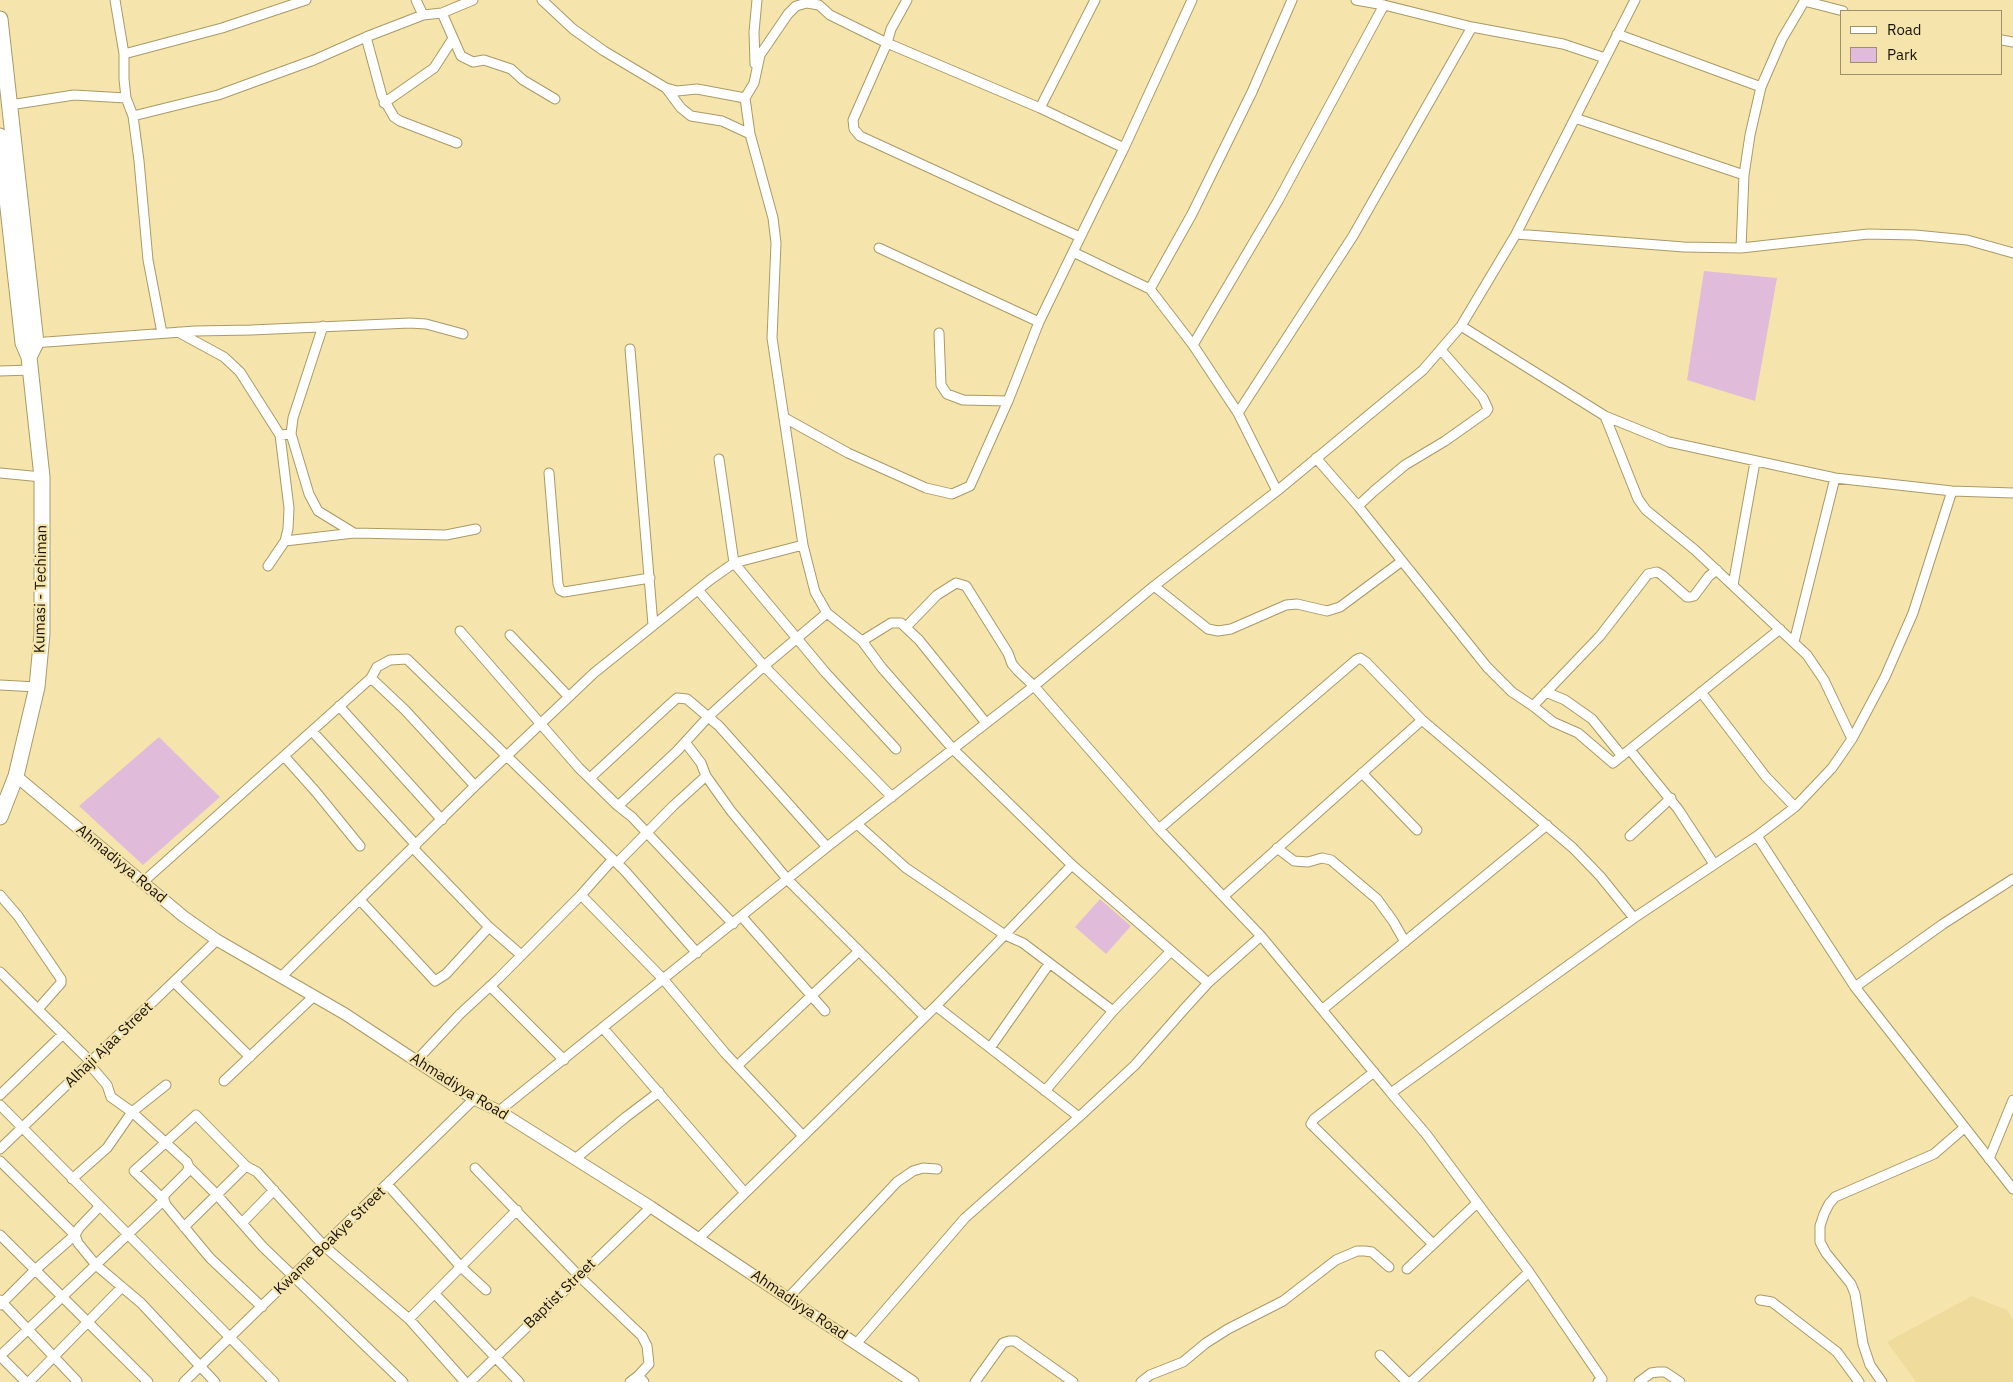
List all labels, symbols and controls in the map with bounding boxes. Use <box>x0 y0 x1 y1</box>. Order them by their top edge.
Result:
legend <box>1840 10 2003 75</box>
text: Road <box>1887 20 1922 39</box>
text: Park <box>1887 45 1917 64</box>
street label: Kumasi - Techiman <box>31 525 51 653</box>
street label: Ahmadiyya Road <box>72 821 170 907</box>
street label: Alhaji Ajaa Street <box>61 998 157 1092</box>
street label: Ahmadiyya Road <box>407 1050 511 1124</box>
street label: Kwame Boakye Street <box>270 1183 390 1299</box>
street label: Baptist Street <box>520 1255 600 1333</box>
street label: Ahmadiyya Road <box>747 1266 851 1344</box>

